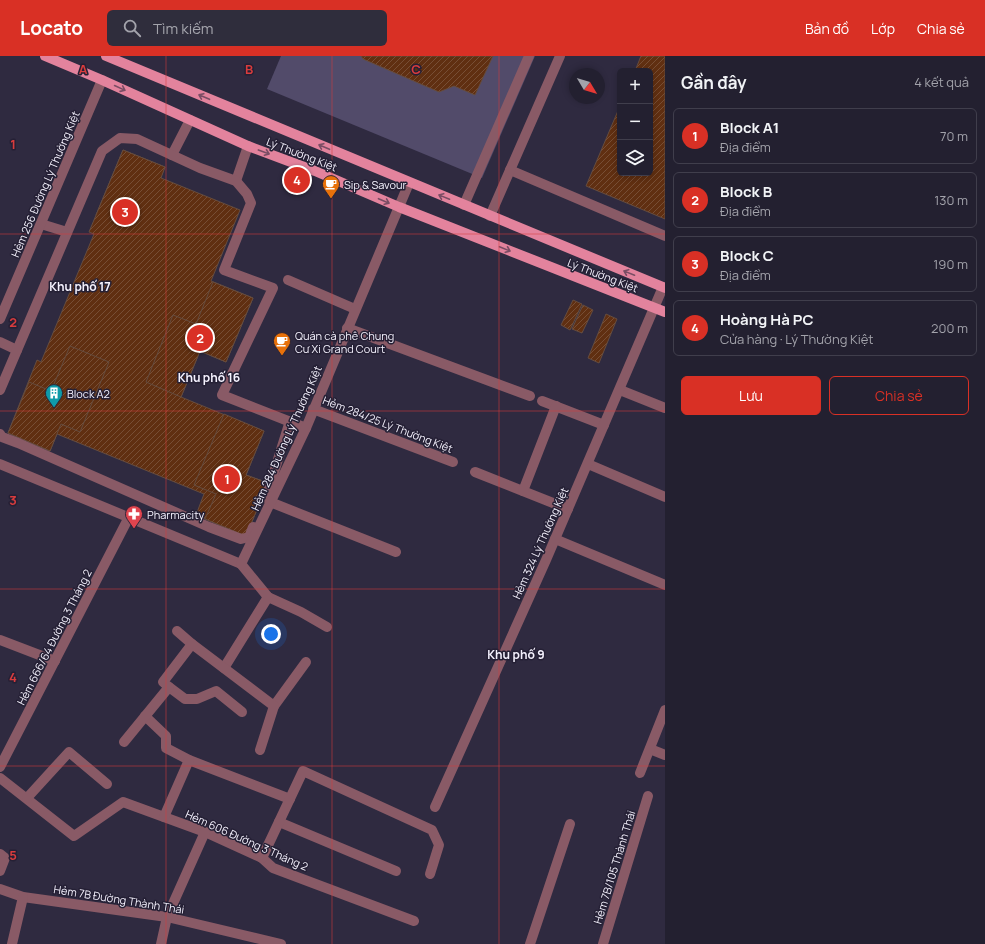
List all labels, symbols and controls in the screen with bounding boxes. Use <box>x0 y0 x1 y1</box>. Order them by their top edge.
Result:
search box <box>107 10 387 46</box>
text: Locato <box>20 15 83 41</box>
icon: search <box>121 17 143 39</box>
text: Tìm kiếm <box>153 18 213 39</box>
text: Bản đồ <box>805 19 849 38</box>
text: Lớp <box>871 19 895 38</box>
text: Chia sẻ <box>917 19 965 38</box>
text: A <box>79 60 88 78</box>
text: B <box>245 60 253 78</box>
text: C <box>411 60 421 78</box>
north arrow <box>569 68 605 104</box>
map controls <box>617 68 653 176</box>
button: + <box>617 68 653 104</box>
text: Gần đây <box>681 71 747 94</box>
text: 4 kết quả <box>914 73 969 91</box>
one-way arrow <box>113 85 125 92</box>
one-way arrow <box>199 92 211 100</box>
button: − <box>617 104 653 140</box>
street label: Hẻm 256 Đường Lý Thường Kiệt <box>7 109 83 259</box>
text: Block A1 <box>720 117 779 138</box>
text: 1 <box>692 127 698 145</box>
text: 70 m <box>940 127 968 145</box>
street label: Lý Thường Kiệt <box>264 134 340 174</box>
text: 1 <box>10 135 16 153</box>
text: Địa điểm <box>720 138 771 156</box>
button: layers <box>617 140 653 176</box>
one-way arrow <box>319 142 331 150</box>
one-way arrow <box>257 149 269 157</box>
pin: 4 <box>284 165 310 195</box>
cafe icon: Sip & Savour <box>321 174 341 199</box>
place label: Sip & Savour <box>344 177 407 192</box>
text: Block B <box>720 181 772 202</box>
text: 2 <box>691 191 699 209</box>
text: 130 m <box>934 191 968 209</box>
one-way arrow <box>439 192 451 200</box>
pin: 3 <box>112 197 138 227</box>
one-way arrow <box>378 197 390 205</box>
text: Địa điểm <box>720 202 771 220</box>
one-way arrow <box>499 245 511 253</box>
text: Block C <box>720 245 774 266</box>
street label: Lý Thường Kiệt <box>565 255 641 295</box>
text: 3 <box>691 255 699 273</box>
text: 190 m <box>933 255 968 273</box>
text: Địa điểm <box>720 266 771 284</box>
one-way arrow <box>623 269 635 276</box>
district label: Khu phố 17 <box>49 278 111 295</box>
text: Hoàng Hà PC <box>720 309 813 330</box>
text: 2 <box>9 313 17 331</box>
text: 4 <box>691 319 699 337</box>
text: 200 m <box>931 319 968 337</box>
pin: 2 <box>187 323 213 353</box>
place label: Quán cà phê Chung Cư Xi Grand Court <box>295 328 394 356</box>
text: Cửa hàng · Lý Thường Kiệt <box>720 330 874 348</box>
cafe icon: Quán cà phê Chung Cư Xi Grand Court <box>272 331 292 356</box>
street label: Hẻm 284 Đường Lý Thường Kiệt <box>247 363 325 513</box>
district label: Khu phố 16 <box>178 369 240 386</box>
button: Lưu <box>681 376 821 415</box>
button: Chia sẻ <box>829 376 969 415</box>
building icon: Block A2 <box>44 383 64 408</box>
place label: Block A2 <box>67 386 110 401</box>
street label: Hẻm 284/25 Lý Thường Kiệt <box>321 392 455 456</box>
pin: 1 <box>214 464 240 494</box>
street label: Hẻm 324 Lý Thường Kiệt <box>509 485 571 601</box>
text: 3 <box>9 491 17 509</box>
pharmacy icon: Pharmacity <box>124 504 144 529</box>
place label: Pharmacity <box>147 507 204 522</box>
street label: Hẻm 666/64 Đường 3 Tháng 2 <box>14 567 94 707</box>
your location <box>261 624 281 644</box>
district label: Khu phố 9 <box>487 646 545 663</box>
street label: Hẻm 606 Đường 3 Tháng 2 <box>183 806 311 874</box>
street label: Hẻm 7B/105 Thành Thái <box>590 808 638 926</box>
text: 5 <box>9 846 17 864</box>
street label: Hẻm 7B Đường Thành Thái <box>53 881 185 917</box>

